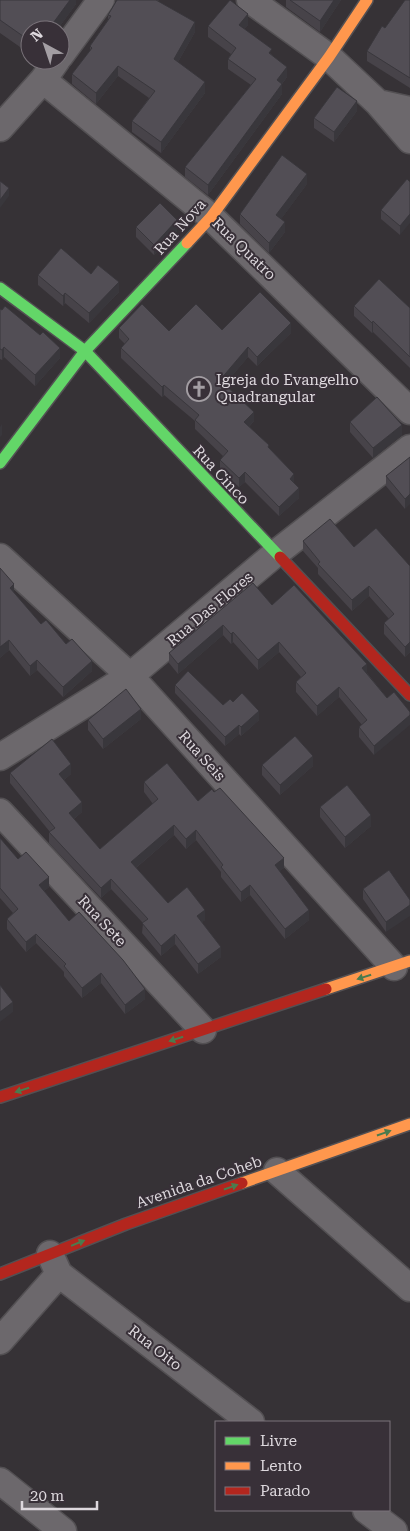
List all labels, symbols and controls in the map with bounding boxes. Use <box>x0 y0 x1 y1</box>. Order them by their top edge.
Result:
north arrow <box>20 20 70 70</box>
text: N <box>27 25 46 45</box>
street label: Rua Nova <box>150 195 210 259</box>
street label: Rua Quatro <box>208 214 280 284</box>
place label: Igreja do Evangelho Quadrangular <box>216 371 359 406</box>
church icon: Igreja do Evangelho Quadrangular <box>186 376 212 402</box>
street label: Rua Cinco <box>189 442 253 508</box>
street label: Rua Das Flores <box>164 568 256 650</box>
street label: Rua Seis <box>175 727 229 785</box>
street label: Rua Sete <box>74 892 130 950</box>
one-way arrow <box>356 973 371 981</box>
one-way arrow <box>168 1035 183 1043</box>
one-way arrow <box>14 1086 29 1094</box>
one-way arrow <box>377 1129 392 1137</box>
street label: Avenida da Coheb <box>134 1152 264 1212</box>
one-way arrow <box>223 1183 238 1190</box>
one-way arrow <box>71 1239 86 1247</box>
street label: Rua Oito <box>125 1322 185 1374</box>
legend <box>215 1421 390 1511</box>
text: Livre <box>260 1432 297 1450</box>
text: Lento <box>260 1457 302 1475</box>
scale bar <box>22 1478 98 1510</box>
text: Parado <box>260 1482 310 1500</box>
text: 20 m <box>30 1487 65 1505</box>

